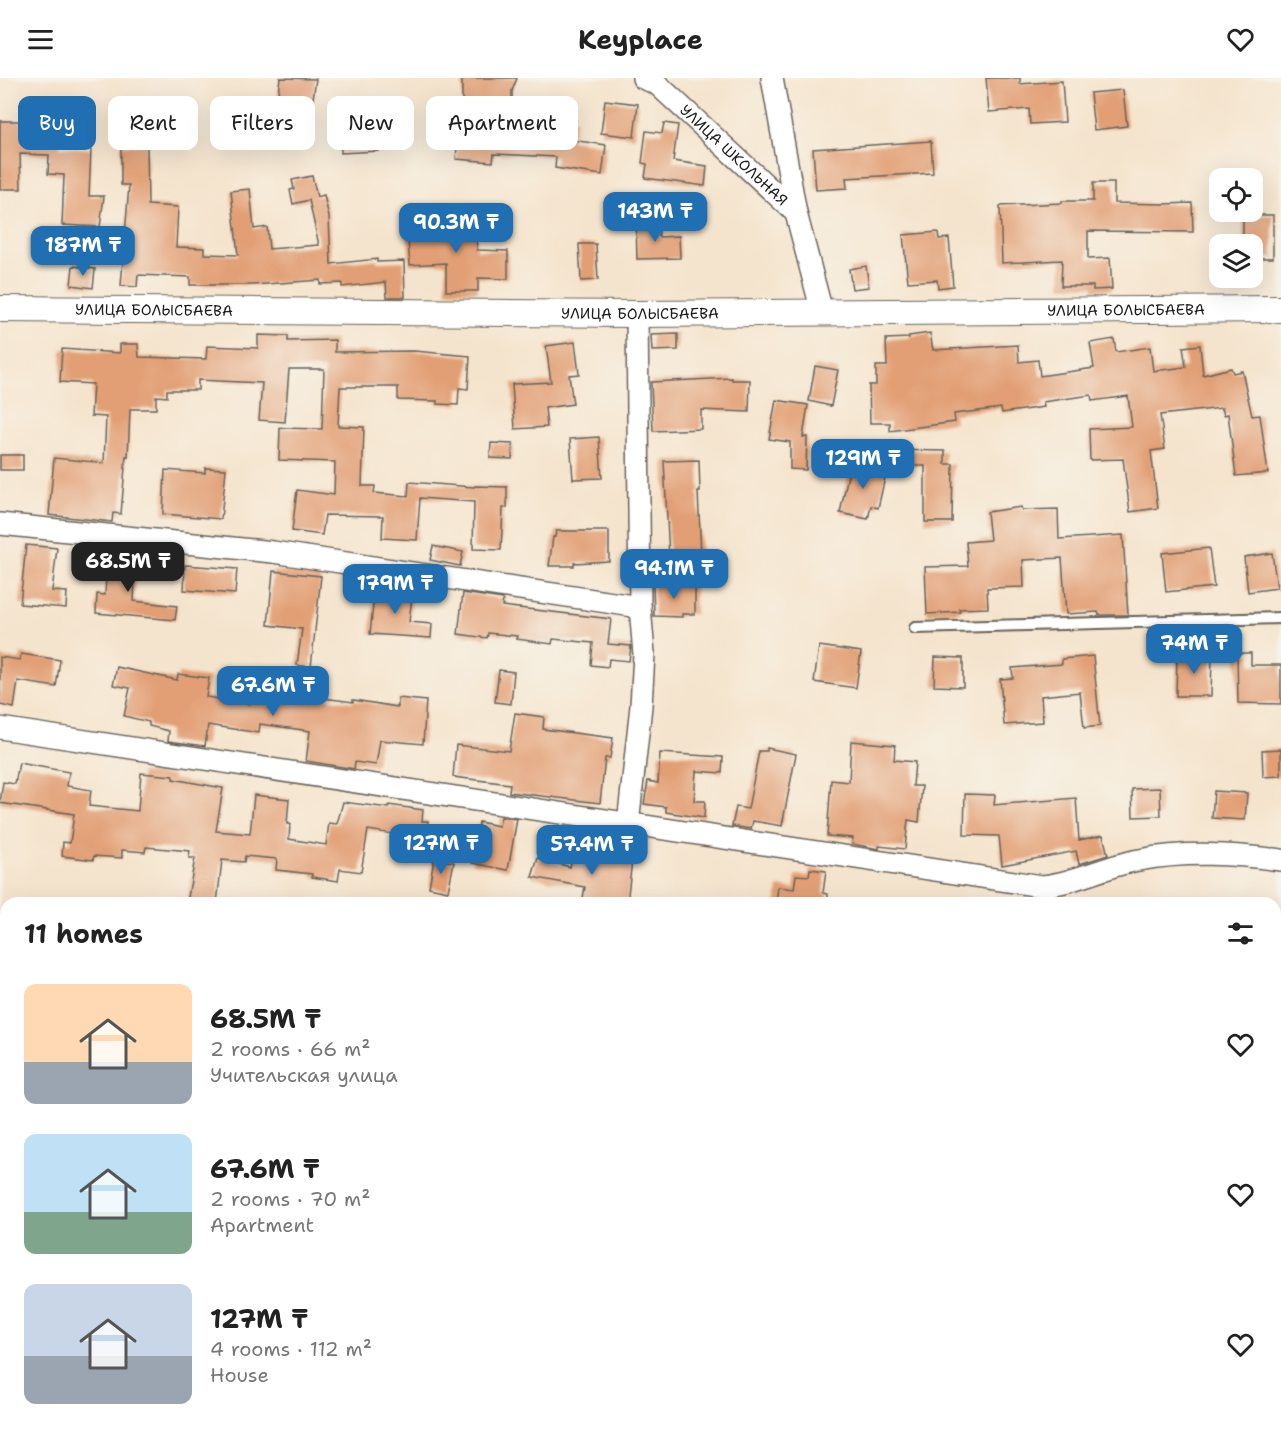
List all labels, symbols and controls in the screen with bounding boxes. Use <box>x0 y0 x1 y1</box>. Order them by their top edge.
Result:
text: Keyplace <box>578 21 703 58</box>
icon: menu <box>24 23 57 56</box>
icon: heart <box>1224 23 1257 56</box>
chip: Buy <box>18 96 96 150</box>
chip: Rent <box>108 96 198 150</box>
chip: Filters <box>210 96 315 150</box>
chip: New <box>327 96 414 150</box>
chip: Apartment <box>426 96 578 150</box>
street label: УЛИЦА ШКОЛЬНАЯ <box>676 100 792 210</box>
map controls <box>1209 168 1263 288</box>
button: locate <box>1209 168 1263 222</box>
pin: 143M ₸ <box>606 192 704 243</box>
text: 143M ₸ <box>617 198 693 224</box>
pin: 90.3M ₸ <box>401 203 511 254</box>
text: 90.3M ₸ <box>413 209 499 235</box>
pin: 187M ₸ <box>34 226 132 277</box>
text: 187M ₸ <box>45 232 121 258</box>
button: layers <box>1209 234 1263 288</box>
street label: УЛИЦА БОЛЫСБАЕВА <box>75 300 233 321</box>
street label: УЛИЦА БОЛЫСБАЕВА <box>1047 300 1205 321</box>
street label: УЛИЦА БОЛЫСБАЕВА <box>561 303 719 324</box>
pin: 129M ₸ <box>814 439 912 490</box>
text: 129M ₸ <box>825 445 901 471</box>
pin: 68.5M ₸ <box>73 542 183 593</box>
text: 68.5M ₸ <box>85 548 171 574</box>
pin: 94.1M ₸ <box>619 549 729 600</box>
text: 94.1M ₸ <box>634 555 714 581</box>
pin: 179M ₸ <box>346 564 444 615</box>
text: 179M ₸ <box>357 570 433 596</box>
pin: 74M ₸ <box>1152 624 1236 675</box>
text: 74M ₸ <box>1160 630 1228 656</box>
pin: 67.6M ₸ <box>218 666 328 717</box>
text: 67.6M ₸ <box>231 672 315 698</box>
pin: 127M ₸ <box>392 824 490 875</box>
pin: 57.4M ₸ <box>537 825 647 876</box>
text: 127M ₸ <box>403 830 479 856</box>
text: 57.4M ₸ <box>551 831 633 857</box>
text: 11 homes <box>24 916 143 951</box>
icon: filters <box>1224 917 1257 950</box>
text: 68.5M ₸ <box>210 1001 321 1036</box>
icon: home <box>72 1008 144 1080</box>
icon: heart <box>1224 1028 1257 1061</box>
text: 2 rooms · 66 m² <box>210 1036 371 1062</box>
text: Учительская улица <box>210 1062 398 1088</box>
text: 67.6M ₸ <box>210 1151 319 1186</box>
icon: home <box>72 1158 144 1230</box>
icon: heart <box>1224 1178 1257 1211</box>
text: 2 rooms · 70 m² <box>210 1186 371 1212</box>
text: Apartment <box>210 1212 314 1238</box>
text: 127M ₸ <box>210 1301 308 1336</box>
icon: home <box>72 1308 144 1380</box>
icon: heart <box>1224 1328 1257 1361</box>
text: 4 rooms · 112 m² <box>210 1336 372 1362</box>
text: House <box>210 1362 269 1388</box>

